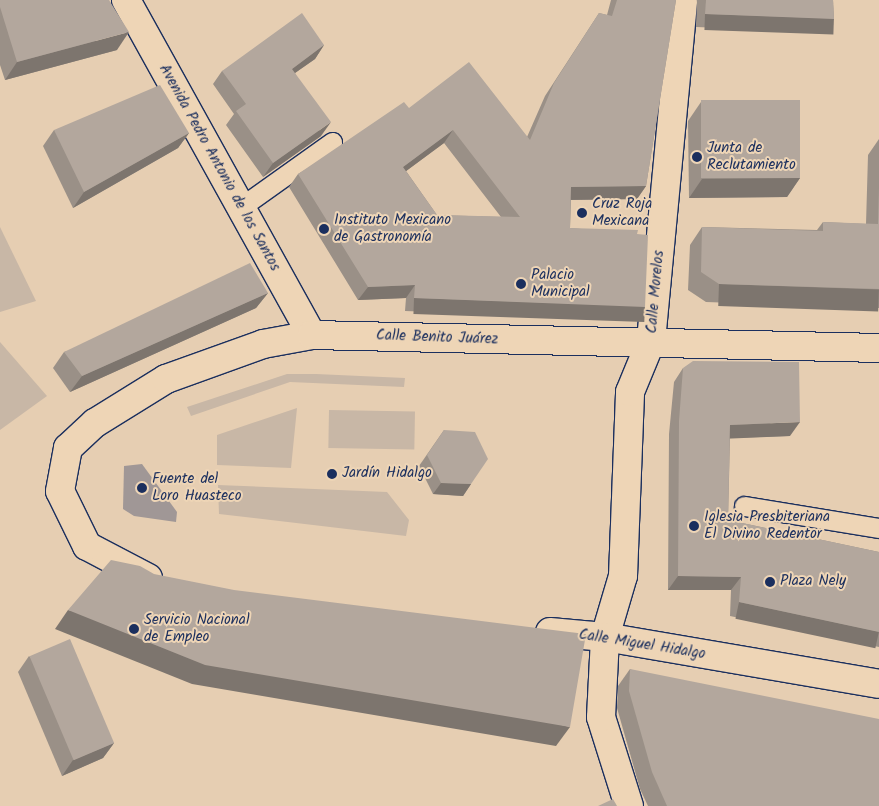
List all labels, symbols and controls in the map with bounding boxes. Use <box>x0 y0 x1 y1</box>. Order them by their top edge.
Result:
street label: Avenida Pedro Antonio de los Santos <box>154 61 284 275</box>
place label: Junta de Reclutamiento <box>707 139 796 174</box>
marker: Junta de Reclutamiento <box>691 151 703 163</box>
place label: Cruz Roja Mexicana <box>592 195 652 230</box>
marker: Cruz Roja Mexicana <box>576 207 588 219</box>
place label: Instituto Mexicano de Gastronomía <box>334 211 451 246</box>
marker: Instituto Mexicano de Gastronomía <box>318 223 330 235</box>
street label: Calle Morelos <box>643 250 669 334</box>
place label: Palacio Municipal <box>531 266 590 301</box>
marker: Palacio Municipal <box>515 278 527 290</box>
street label: Calle Benito Juárez <box>376 327 498 349</box>
place label: Jardín Hidalgo <box>342 465 432 483</box>
marker: Jardín Hidalgo <box>326 468 338 480</box>
place label: Fuente del Loro Huasteco <box>152 470 241 505</box>
marker: Fuente del Loro Huasteco <box>136 482 148 494</box>
place label: Iglesia Presbiteriana El Divino Redentor <box>704 508 830 543</box>
marker: Iglesia Presbiteriana El Divino Redentor <box>688 520 700 532</box>
place label: Plaza Nely <box>780 573 846 591</box>
marker: Plaza Nely <box>764 576 776 588</box>
place label: Servicio Nacional de Empleo <box>144 611 250 646</box>
marker: Servicio Nacional de Empleo <box>128 623 140 635</box>
street label: Calle Miguel Hidalgo <box>577 626 707 664</box>

